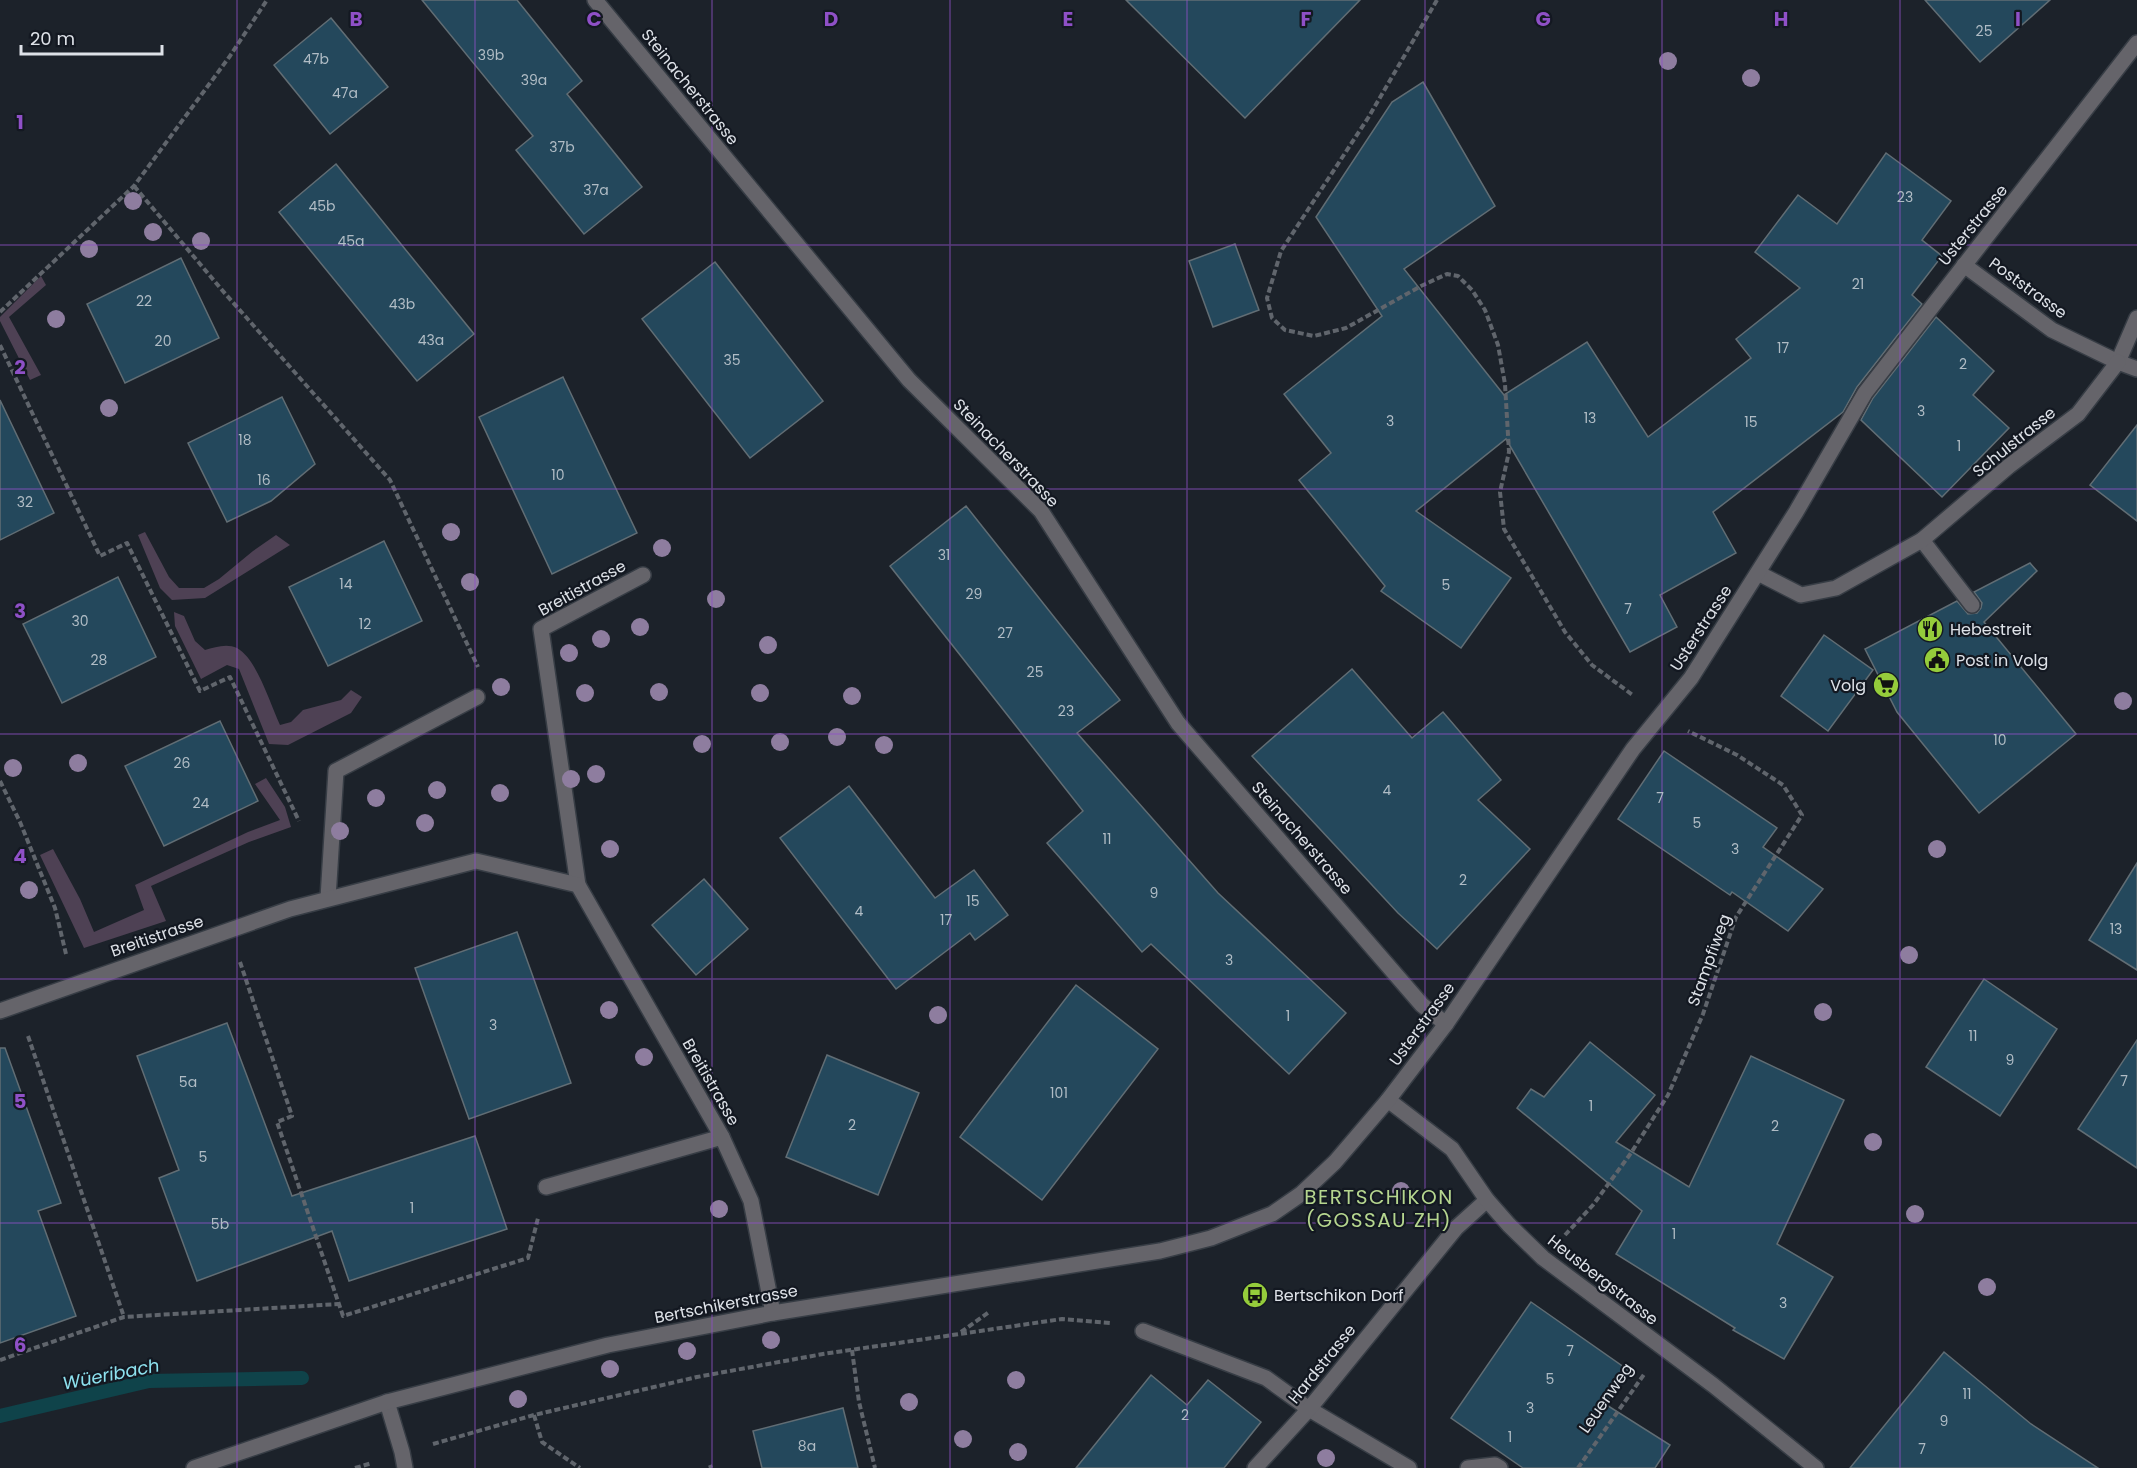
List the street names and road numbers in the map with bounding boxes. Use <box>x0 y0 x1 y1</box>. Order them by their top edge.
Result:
street label: Steinacherstrasse <box>636 24 744 150</box>
street label: Usterstrasse <box>1933 179 2013 270</box>
street label: Poststrasse <box>1984 252 2072 324</box>
street label: Steinacherstrasse <box>948 393 1064 513</box>
street label: Schulstrasse <box>1967 401 2061 483</box>
street label: Breitistrasse <box>534 554 630 622</box>
street label: Usterstrasse <box>1665 580 1737 676</box>
street label: Steinacherstrasse <box>1246 776 1358 900</box>
street label: Breitistrasse <box>107 909 207 963</box>
street label: Stampfiweg <box>1682 911 1736 1009</box>
street label: Usterstrasse <box>1384 977 1460 1071</box>
street label: Breitistrasse <box>677 1034 745 1130</box>
street label: Heusbergstrasse <box>1543 1229 1663 1331</box>
street label: Bertschikerstrasse <box>652 1279 800 1329</box>
street label: Hardstrasse <box>1283 1319 1361 1409</box>
street label: Leuenweg <box>1573 1358 1639 1438</box>

